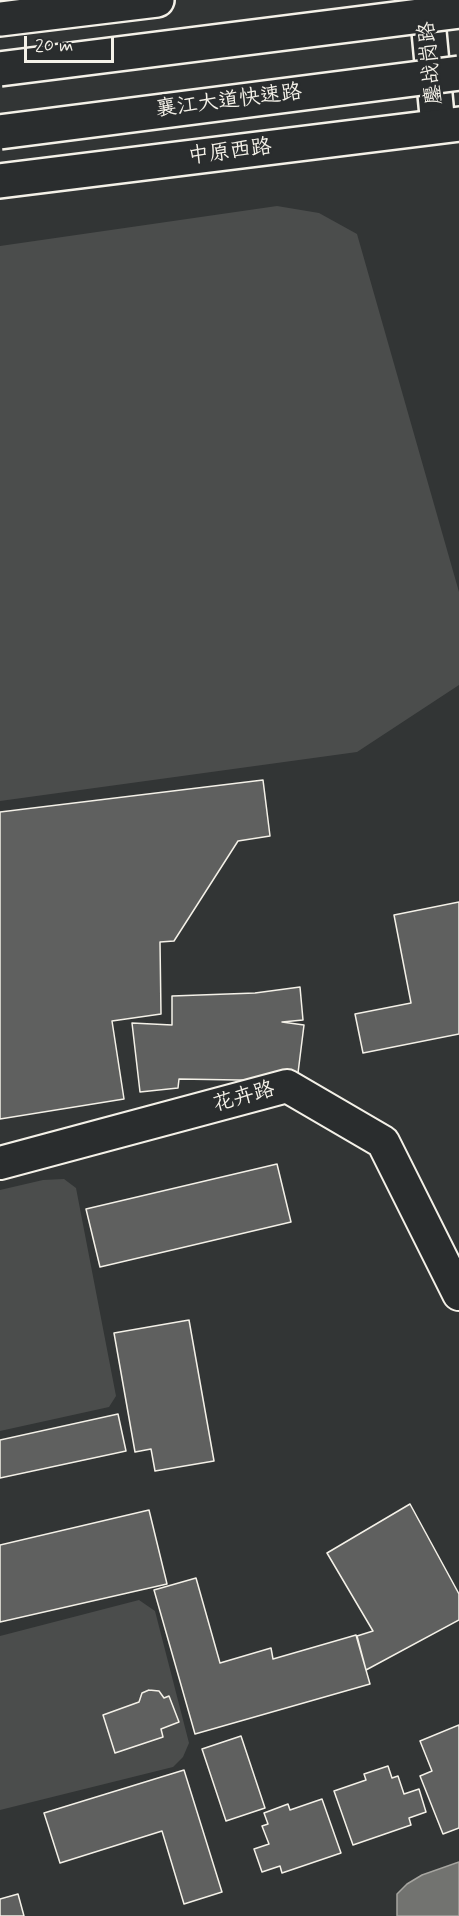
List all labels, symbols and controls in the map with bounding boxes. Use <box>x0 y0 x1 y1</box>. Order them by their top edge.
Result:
street label: 鏖战岗路 <box>415 20 449 106</box>
scale bar <box>27 24 117 62</box>
text: 20 m <box>35 34 73 58</box>
street label: 襄江大道快速路 <box>155 81 303 123</box>
street label: 中原西路 <box>187 135 273 171</box>
street label: 花卉路 <box>210 1078 278 1118</box>

